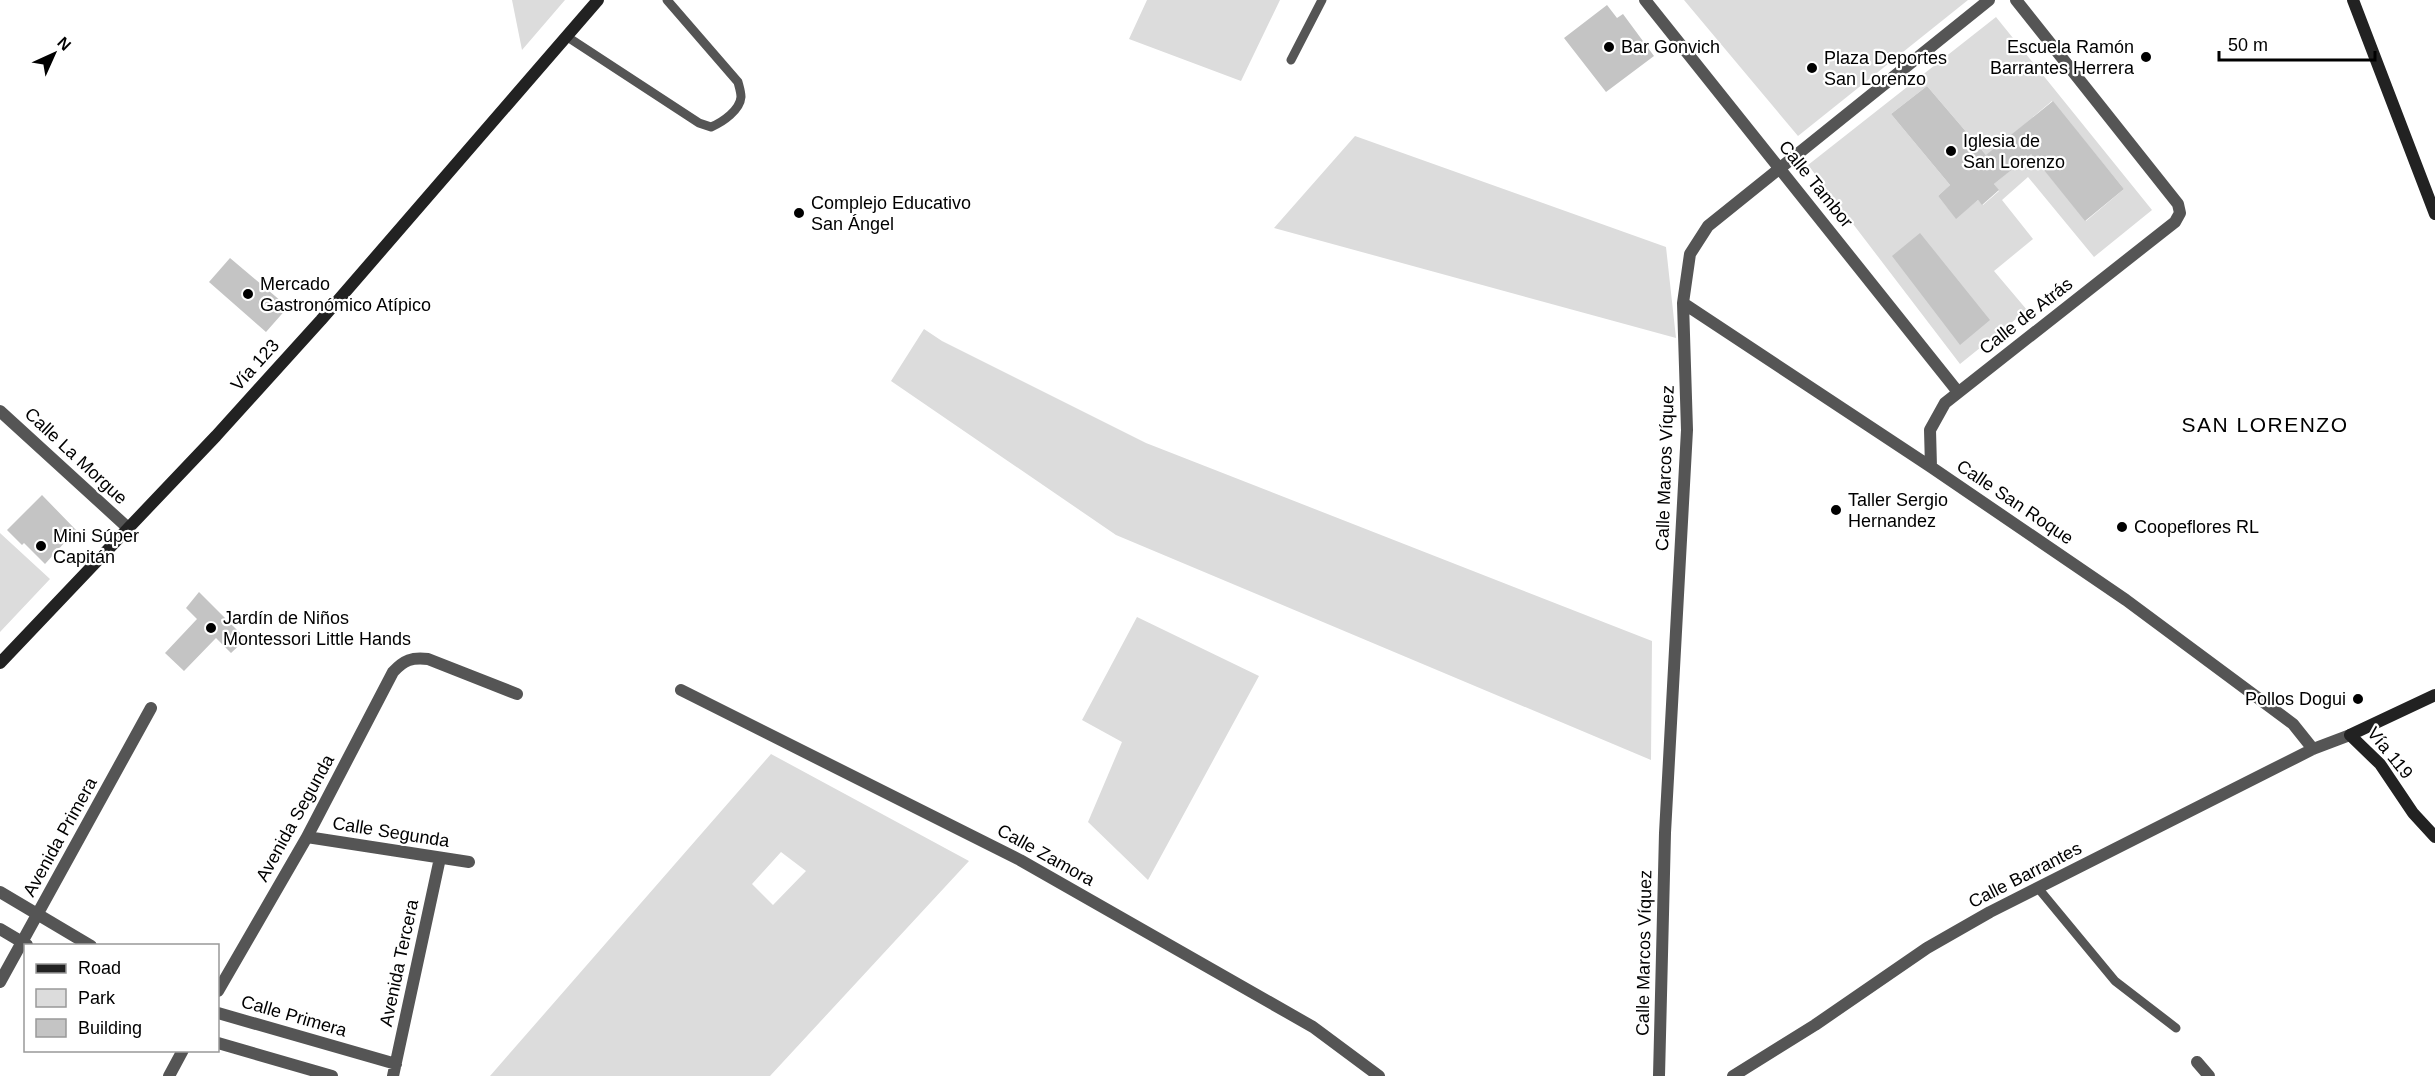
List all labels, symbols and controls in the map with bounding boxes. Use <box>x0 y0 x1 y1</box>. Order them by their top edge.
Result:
north arrow <box>24 24 84 84</box>
scale bar <box>2219 24 2375 62</box>
text: N <box>54 34 74 54</box>
text: 50 m <box>2228 35 2268 55</box>
place label: Bar Gonvich <box>1621 37 1720 57</box>
place label: Escuela Ramón Barrantes Herrera <box>1990 37 2135 78</box>
marker: Bar Gonvich <box>1602 40 1616 54</box>
place label: Plaza Deportes San Lorenzo <box>1824 48 1947 89</box>
marker: Escuela Ramón Barrantes Herrera <box>2139 50 2153 64</box>
marker: Plaza Deportes San Lorenzo <box>1805 61 1819 75</box>
place label: Iglesia de San Lorenzo <box>1963 131 2065 172</box>
street label: Calle Tambor <box>1775 137 1857 231</box>
marker: Iglesia de San Lorenzo <box>1944 144 1958 158</box>
place label: Complejo Educativo San Ángel <box>811 193 971 234</box>
marker: Complejo Educativo San Ángel <box>792 206 806 220</box>
place label: Mercado Gastronómico Atípico <box>260 274 431 315</box>
street label: Calle de Atrás <box>1976 274 2076 358</box>
marker: Mercado Gastronómico Atípico <box>241 287 255 301</box>
street label: Vía 123 <box>227 335 283 395</box>
street label: Calle Marcos Víquez <box>1652 385 1678 551</box>
street label: Calle La Morgue <box>21 404 131 508</box>
district label: SAN LORENZO <box>2181 413 2349 436</box>
street label: Calle San Roque <box>1953 456 2077 548</box>
place label: Taller Sergio Hernandez <box>1848 490 1948 531</box>
marker: Taller Sergio Hernandez <box>1829 503 1843 517</box>
place label: Coopeflores RL <box>2134 517 2259 537</box>
marker: Coopeflores RL <box>2115 520 2129 534</box>
place label: Mini Súper Capitán <box>53 526 139 567</box>
marker: Mini Súper Capitán <box>34 539 48 553</box>
place label: Jardín de Niños Montessori Little Hands <box>223 608 411 649</box>
marker: Jardín de Niños Montessori Little Hands <box>204 621 218 635</box>
place label: Pollos Dogui <box>2245 689 2346 709</box>
marker: Pollos Dogui <box>2351 692 2365 706</box>
street label: Vía 119 <box>2363 723 2417 783</box>
street label: Avenida Segunda <box>252 750 339 885</box>
street label: Avenida Primera <box>19 773 101 900</box>
street label: Calle Segunda <box>331 813 452 851</box>
street label: Calle Zamora <box>994 820 1099 890</box>
street label: Calle Barrantes <box>1965 838 2085 912</box>
street label: Calle Marcos Víquez <box>1633 870 1655 1036</box>
street label: Avenida Tercera <box>376 897 422 1028</box>
legend <box>24 944 219 1052</box>
text: Road <box>78 958 121 978</box>
text: Park <box>78 988 116 1008</box>
street label: Calle Primera <box>239 991 350 1041</box>
text: Building <box>78 1018 142 1038</box>

